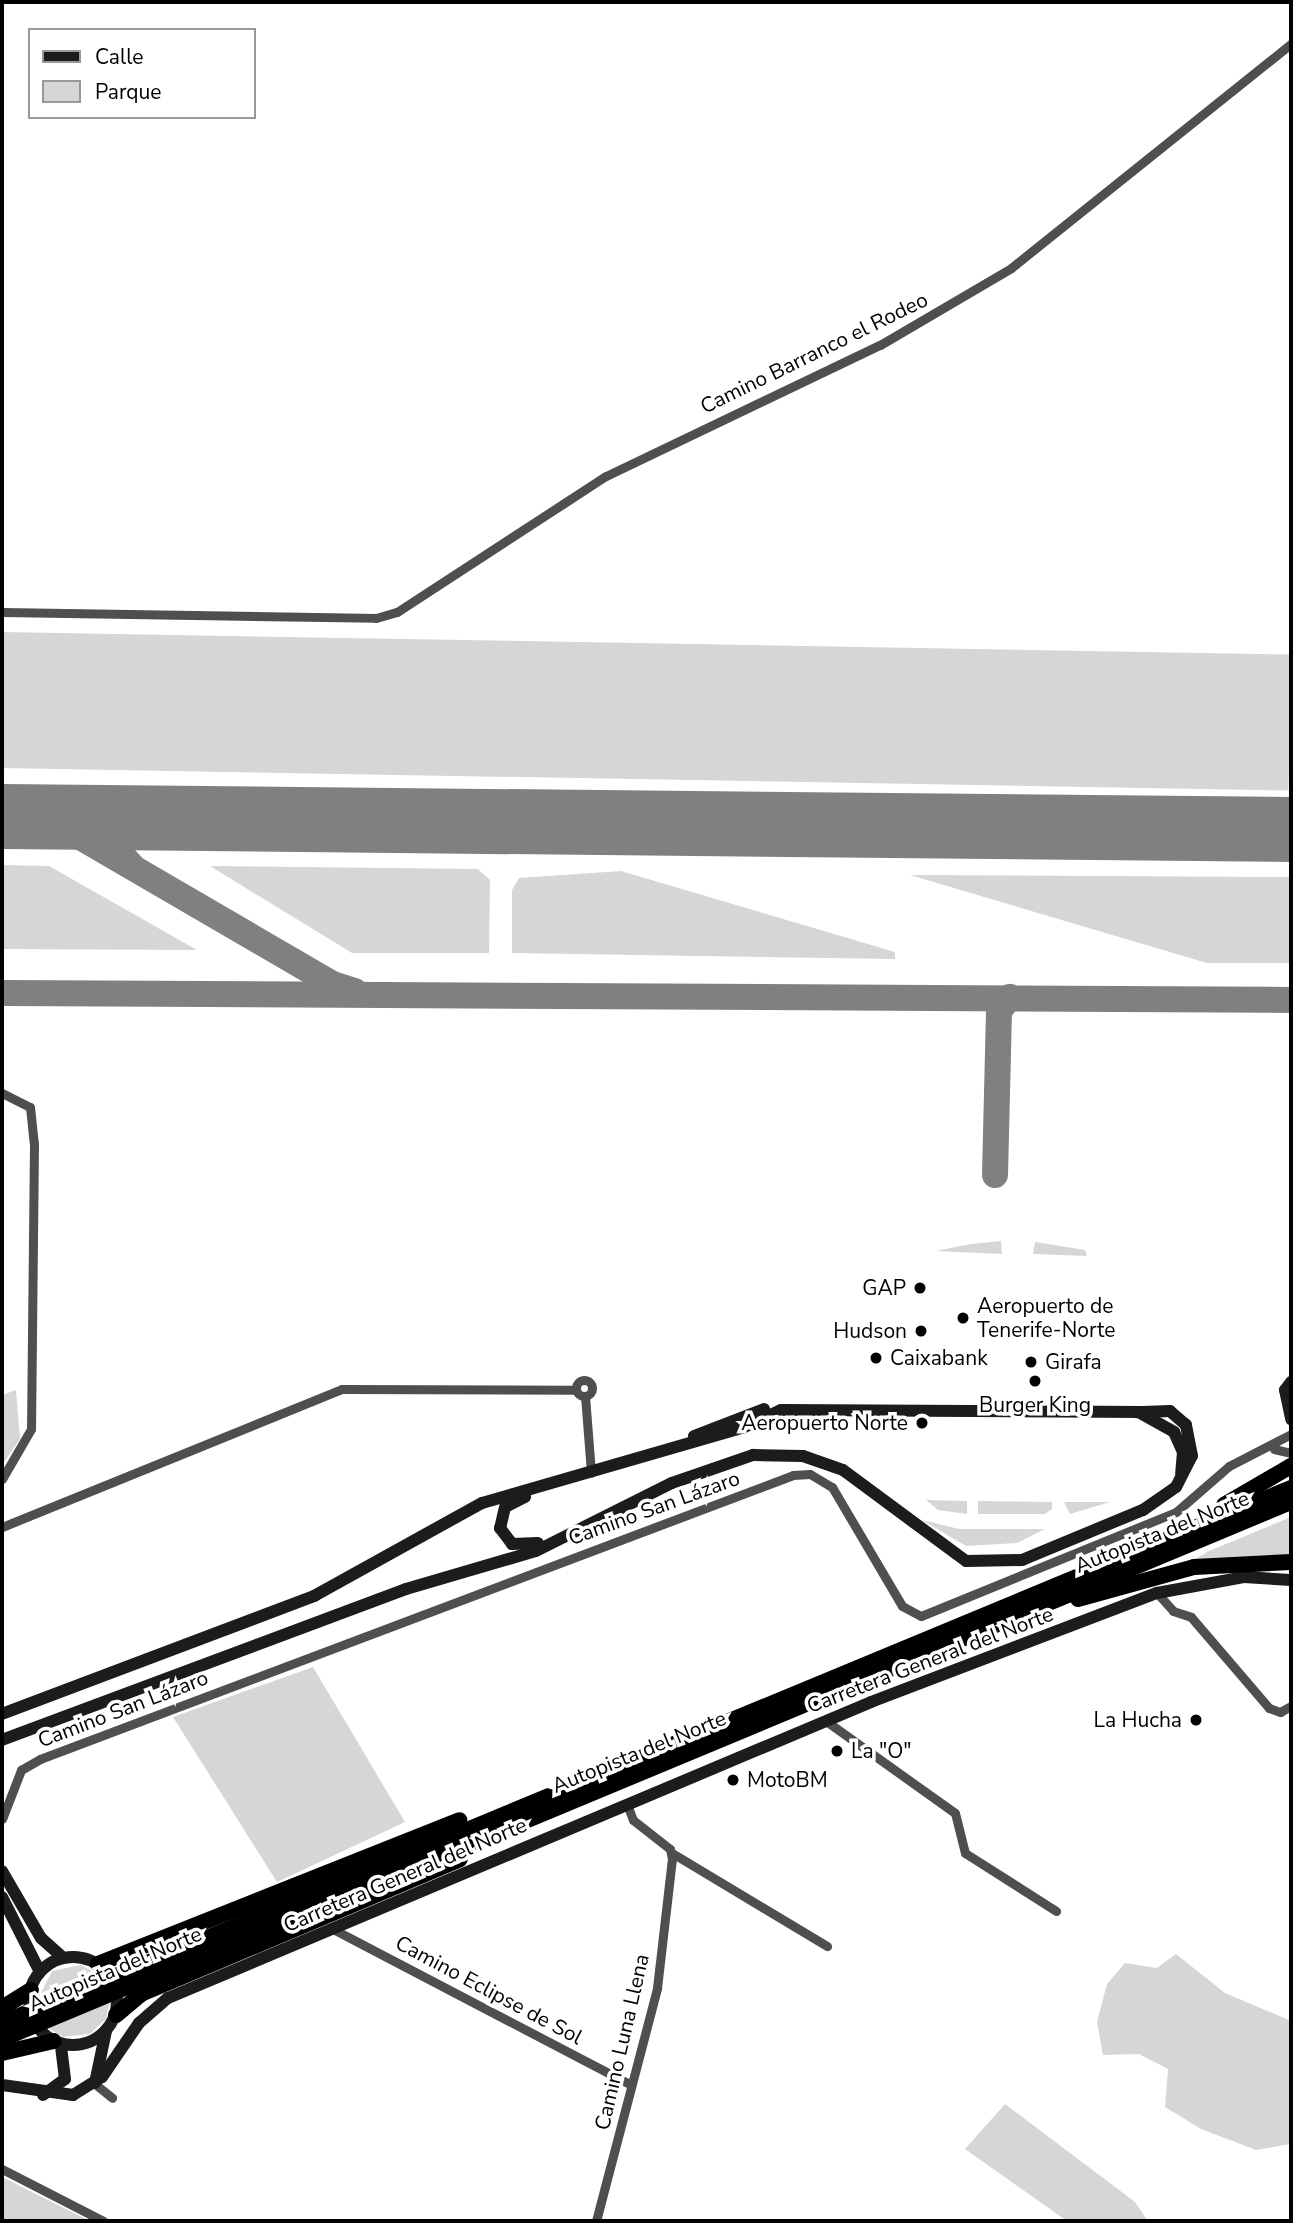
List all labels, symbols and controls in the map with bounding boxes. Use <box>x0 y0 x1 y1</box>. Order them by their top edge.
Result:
legend <box>28 28 256 119</box>
text: Calle <box>95 43 143 71</box>
text: Parque <box>95 78 162 106</box>
street label: Camino Barranco el Rodeo <box>696 287 932 419</box>
place label: GAP <box>862 1275 906 1301</box>
marker: GAP <box>912 1280 928 1296</box>
place label: Aeropuerto de Tenerife-Norte <box>977 1293 1115 1343</box>
marker: Aeropuerto de Tenerife-Norte <box>955 1310 971 1326</box>
place label: Hudson <box>833 1318 907 1344</box>
marker: Hudson <box>913 1323 929 1339</box>
place label: Caixabank <box>890 1345 988 1371</box>
place label: Girafa <box>1045 1349 1102 1375</box>
marker: Caixabank <box>868 1350 884 1366</box>
marker: Girafa <box>1023 1354 1039 1370</box>
marker: Burger King <box>1027 1373 1043 1389</box>
place label: Burger King <box>979 1392 1091 1418</box>
place label: Aeropuerto Norte <box>741 1410 908 1436</box>
marker: Aeropuerto Norte <box>914 1415 930 1431</box>
street label: Camino San Lázaro <box>565 1465 743 1551</box>
street label: Autopista del Norte <box>1071 1486 1253 1578</box>
street label: Carretera General del Norte <box>803 1601 1057 1719</box>
street label: Camino San Lázaro <box>34 1665 212 1753</box>
street label: Autopista del Norte <box>548 1706 730 1798</box>
place label: La Hucha <box>1094 1707 1182 1733</box>
marker: La Hucha <box>1188 1712 1204 1728</box>
place label: La "O" <box>851 1738 911 1764</box>
marker: La "O" <box>829 1743 845 1759</box>
place label: MotoBM <box>747 1767 828 1793</box>
marker: MotoBM <box>725 1772 741 1788</box>
street label: Carretera General del Norte <box>280 1812 530 1938</box>
street label: Autopista del Norte <box>25 1921 205 2017</box>
street label: Camino Eclipse de Sol <box>391 1930 587 2050</box>
street label: Camino Luna Llena <box>589 1952 655 2132</box>

